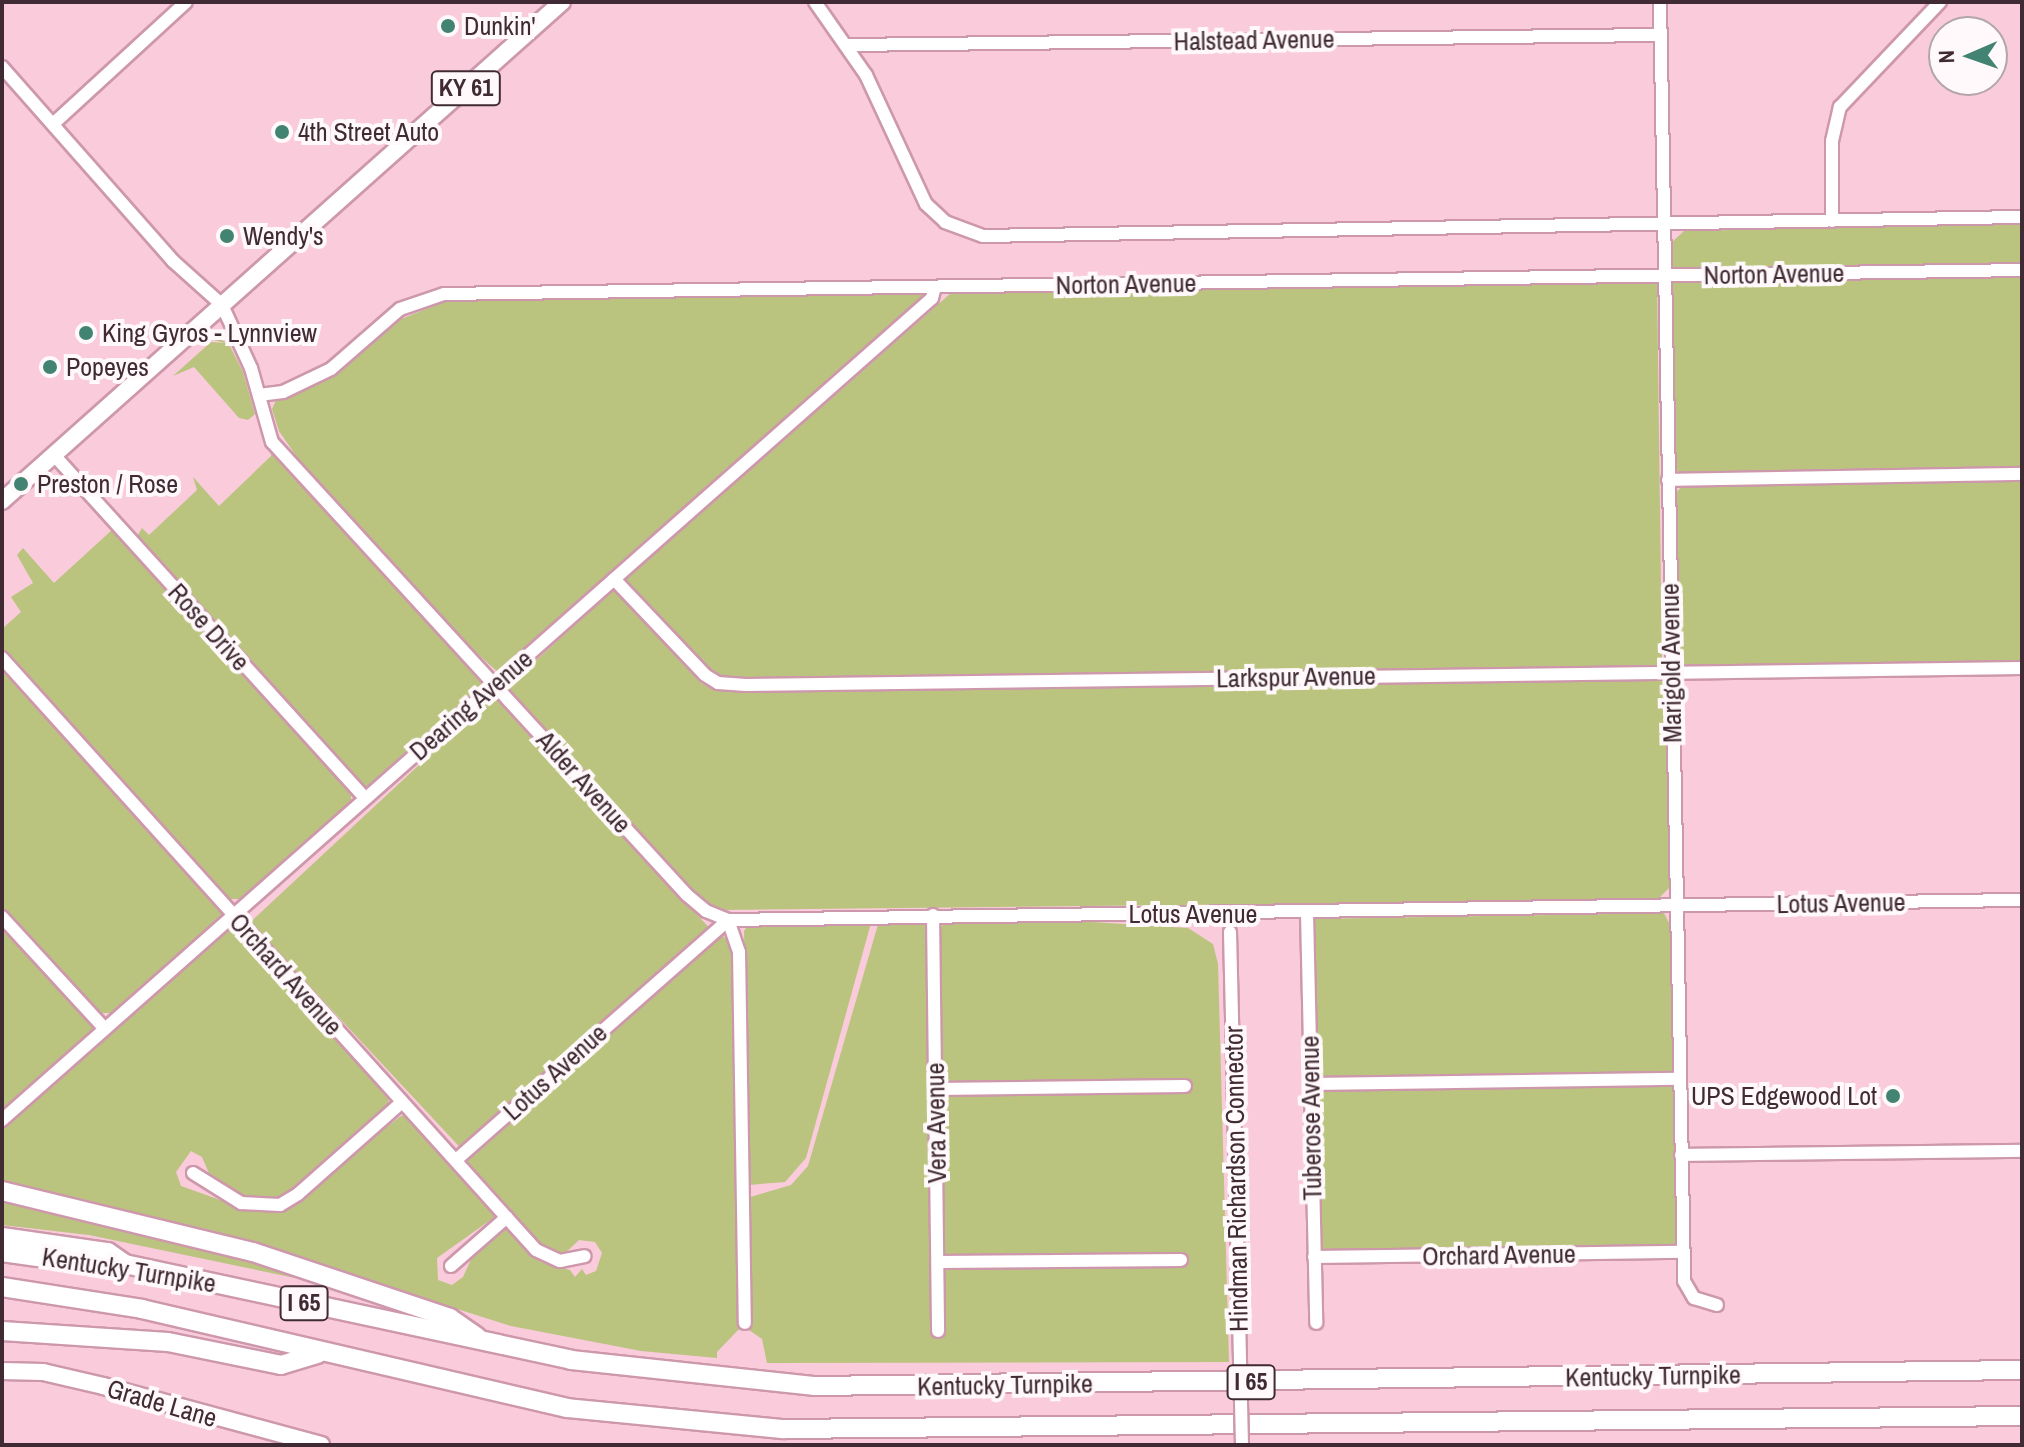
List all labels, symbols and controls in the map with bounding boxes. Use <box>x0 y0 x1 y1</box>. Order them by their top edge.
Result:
place label: Dunkin' <box>464 10 536 42</box>
north arrow <box>1928 16 2008 96</box>
marker: Dunkin' <box>439 17 457 35</box>
street label: Halstead Avenue <box>1173 23 1335 57</box>
text: N <box>1931 50 1961 64</box>
road number: KY 61 <box>430 68 502 108</box>
place label: 4th Street Auto <box>298 116 440 148</box>
marker: 4th Street Auto <box>273 123 291 141</box>
place label: Wendy's <box>243 220 324 252</box>
marker: Wendy's <box>218 227 236 245</box>
street label: Norton Avenue <box>1703 257 1845 291</box>
street label: Norton Avenue <box>1055 267 1197 301</box>
place label: King Gyros - Lynnview <box>102 317 317 349</box>
marker: King Gyros - Lynnview <box>77 324 95 342</box>
place label: Popeyes <box>66 351 149 383</box>
marker: Popeyes <box>41 358 59 376</box>
place label: Preston / Rose <box>37 468 178 500</box>
marker: Preston / Rose <box>12 475 30 493</box>
street label: Rose Drive <box>162 577 256 677</box>
street label: Marigold Avenue <box>1654 582 1688 744</box>
street label: Dearing Avenue <box>403 643 539 767</box>
street label: Larkspur Avenue <box>1215 660 1377 694</box>
street label: Alder Avenue <box>530 724 638 840</box>
street label: Lotus Avenue <box>1776 886 1906 920</box>
street label: Lotus Avenue <box>1128 898 1258 930</box>
street label: Orchard Avenue <box>223 906 349 1042</box>
street label: Lotus Avenue <box>496 1017 614 1127</box>
street label: Hindman Richardson Connector <box>1218 1026 1254 1332</box>
street label: Tuberose Avenue <box>1294 1035 1328 1201</box>
street label: Vera Avenue <box>919 1062 953 1184</box>
place label: UPS Edgewood Lot <box>1691 1080 1877 1112</box>
marker: UPS Edgewood Lot <box>1884 1087 1902 1105</box>
street label: Orchard Avenue <box>1421 1238 1577 1272</box>
street label: Kentucky Turnpike <box>40 1241 218 1299</box>
road number: I 65 <box>278 1283 330 1323</box>
street label: Kentucky Turnpike <box>1565 1359 1741 1393</box>
road number: I 65 <box>1225 1362 1277 1402</box>
street label: Kentucky Turnpike <box>917 1368 1093 1402</box>
street label: Grade Lane <box>104 1372 220 1434</box>

